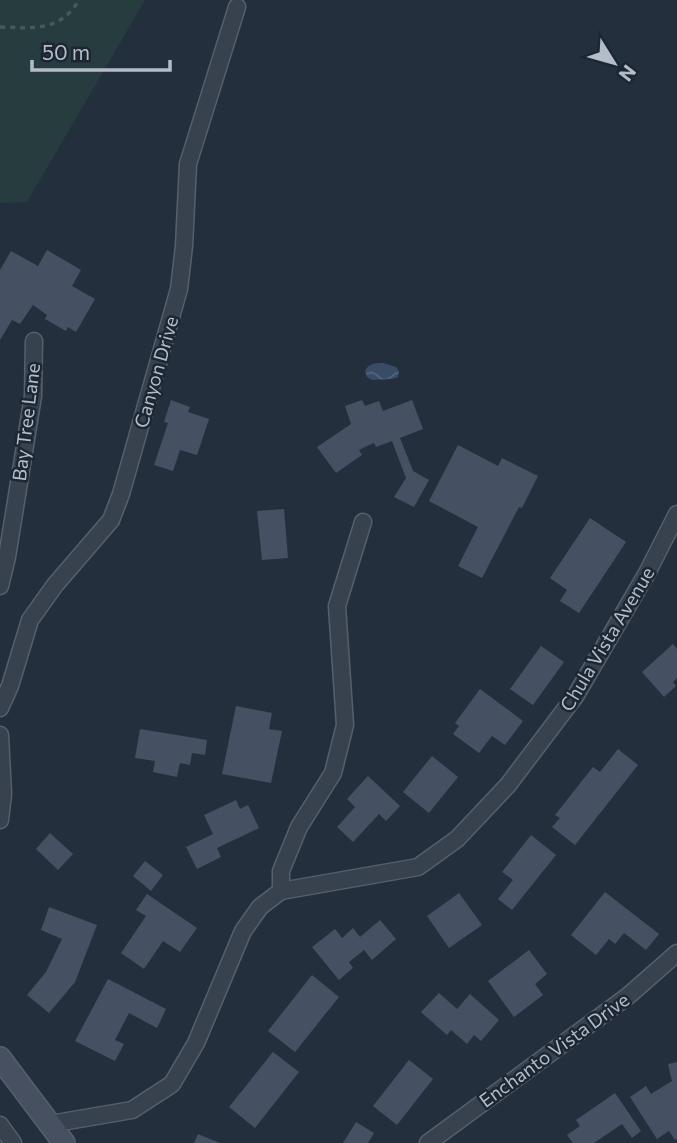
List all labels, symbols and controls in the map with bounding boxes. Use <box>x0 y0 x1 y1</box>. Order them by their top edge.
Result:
scale bar <box>32 28 170 72</box>
north arrow <box>579 28 649 98</box>
text: 50 m <box>42 39 90 64</box>
text: N <box>614 61 641 86</box>
street label: Canyon Drive <box>129 313 182 430</box>
street label: Bay Tree Lane <box>7 362 44 482</box>
street label: Chula Vista Avenue <box>554 562 659 715</box>
street label: Enchanto Vista Drive <box>474 987 633 1112</box>

